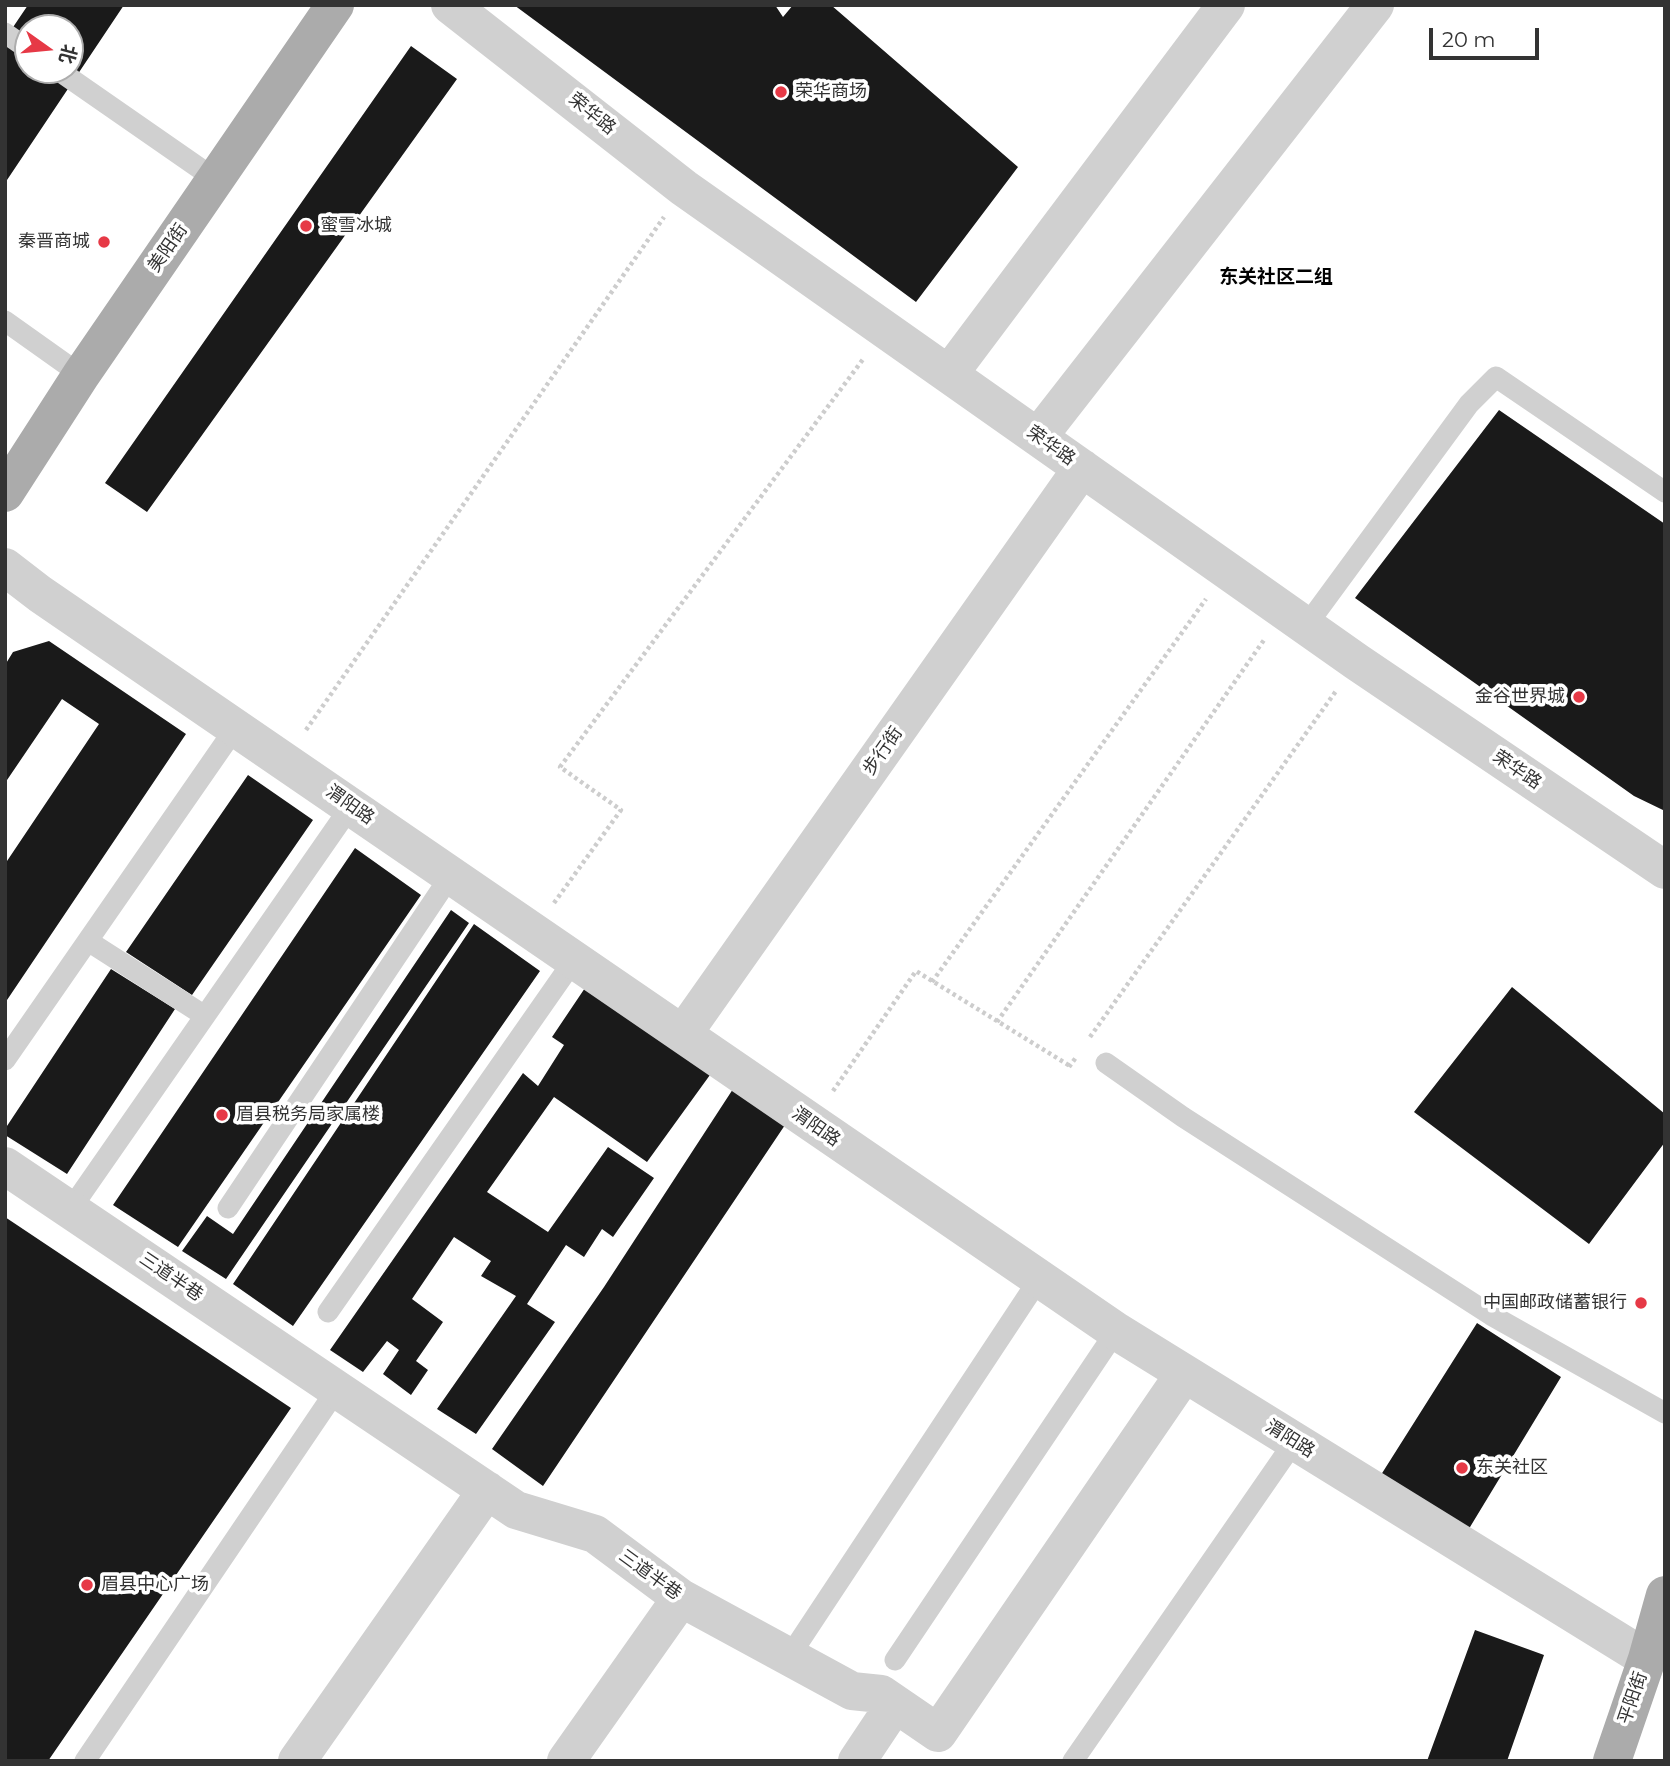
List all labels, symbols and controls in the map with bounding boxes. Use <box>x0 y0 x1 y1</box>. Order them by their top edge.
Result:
north arrow <box>14 14 84 84</box>
scale bar <box>1432 14 1542 58</box>
text: 20 m <box>1442 27 1496 52</box>
text: 北 <box>54 42 81 66</box>
place label: 荣华商场 <box>795 81 867 103</box>
marker: 荣华商场 <box>773 84 789 100</box>
street label: 荣华路 <box>564 89 620 139</box>
place label: 蜜雪冰城 <box>320 215 392 237</box>
marker: 蜜雪冰城 <box>298 218 314 234</box>
street label: 美阳街 <box>144 220 192 276</box>
place label: 秦晋商城 <box>18 231 90 253</box>
marker: 秦晋商城 <box>96 234 112 250</box>
district label: 东关社区二组 <box>1219 266 1333 288</box>
street label: 荣华路 <box>1023 422 1079 470</box>
place label: 金谷世界城 <box>1475 686 1565 708</box>
marker: 金谷世界城 <box>1571 689 1587 705</box>
street label: 步行街 <box>859 723 907 779</box>
street label: 荣华路 <box>1489 746 1545 794</box>
street label: 渭阳路 <box>322 781 378 829</box>
street label: 渭阳路 <box>788 1103 844 1151</box>
place label: 眉县税务局家属楼 <box>236 1104 380 1126</box>
marker: 眉县税务局家属楼 <box>214 1107 230 1123</box>
street label: 三道半巷 <box>135 1248 207 1306</box>
place label: 中国邮政储蓄银行 <box>1483 1292 1627 1314</box>
marker: 中国邮政储蓄银行 <box>1633 1295 1649 1311</box>
street label: 渭阳路 <box>1261 1416 1319 1462</box>
place label: 东关社区 <box>1476 1457 1548 1479</box>
marker: 东关社区 <box>1454 1460 1470 1476</box>
street label: 三道半巷 <box>615 1545 685 1605</box>
place label: 眉县中心广场 <box>101 1574 209 1596</box>
marker: 眉县中心广场 <box>79 1577 95 1593</box>
street label: 平阳街 <box>1614 1669 1652 1727</box>

